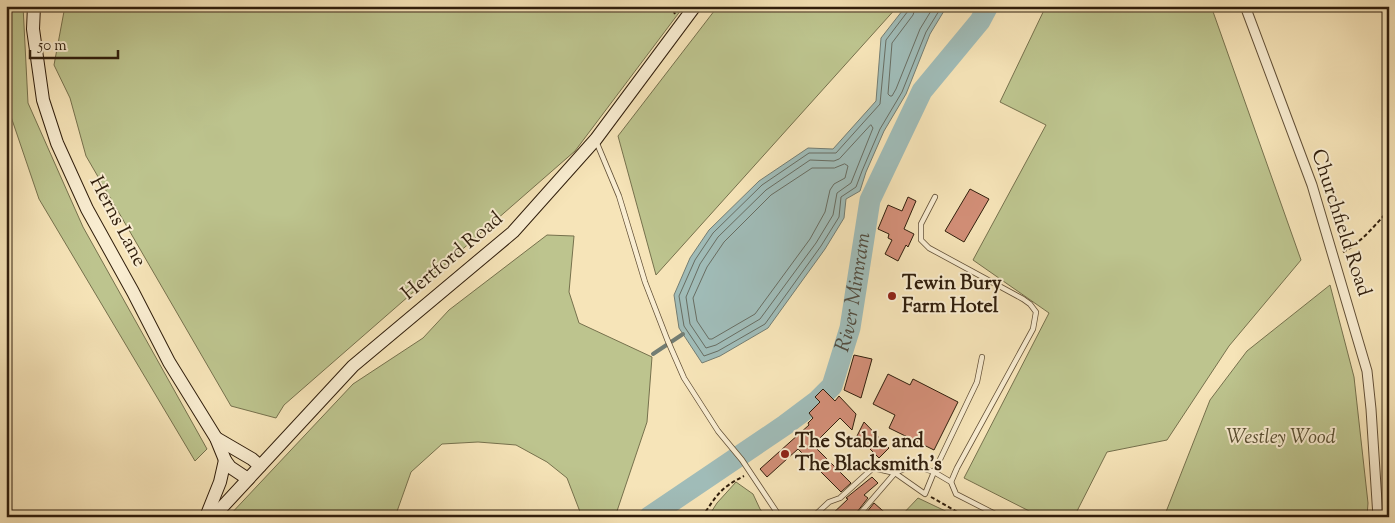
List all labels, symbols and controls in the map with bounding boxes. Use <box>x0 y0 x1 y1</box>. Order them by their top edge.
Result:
scale bar <box>30 28 118 60</box>
text: 50 m <box>37 36 67 57</box>
street label: Churchfield Road <box>1303 146 1377 300</box>
street label: Herns Lane <box>81 172 153 272</box>
street label: Hertford Road <box>396 206 510 308</box>
water label: River Mimram <box>828 230 880 356</box>
place label: Tewin Bury Farm Hotel <box>902 270 1002 322</box>
marker: Tewin Bury Farm Hotel <box>886 290 898 302</box>
park label: Westley Wood <box>1226 424 1336 453</box>
place label: The Stable and The Blacksmith's <box>795 428 942 480</box>
marker: The Stable and The Blacksmith's <box>779 448 791 460</box>

